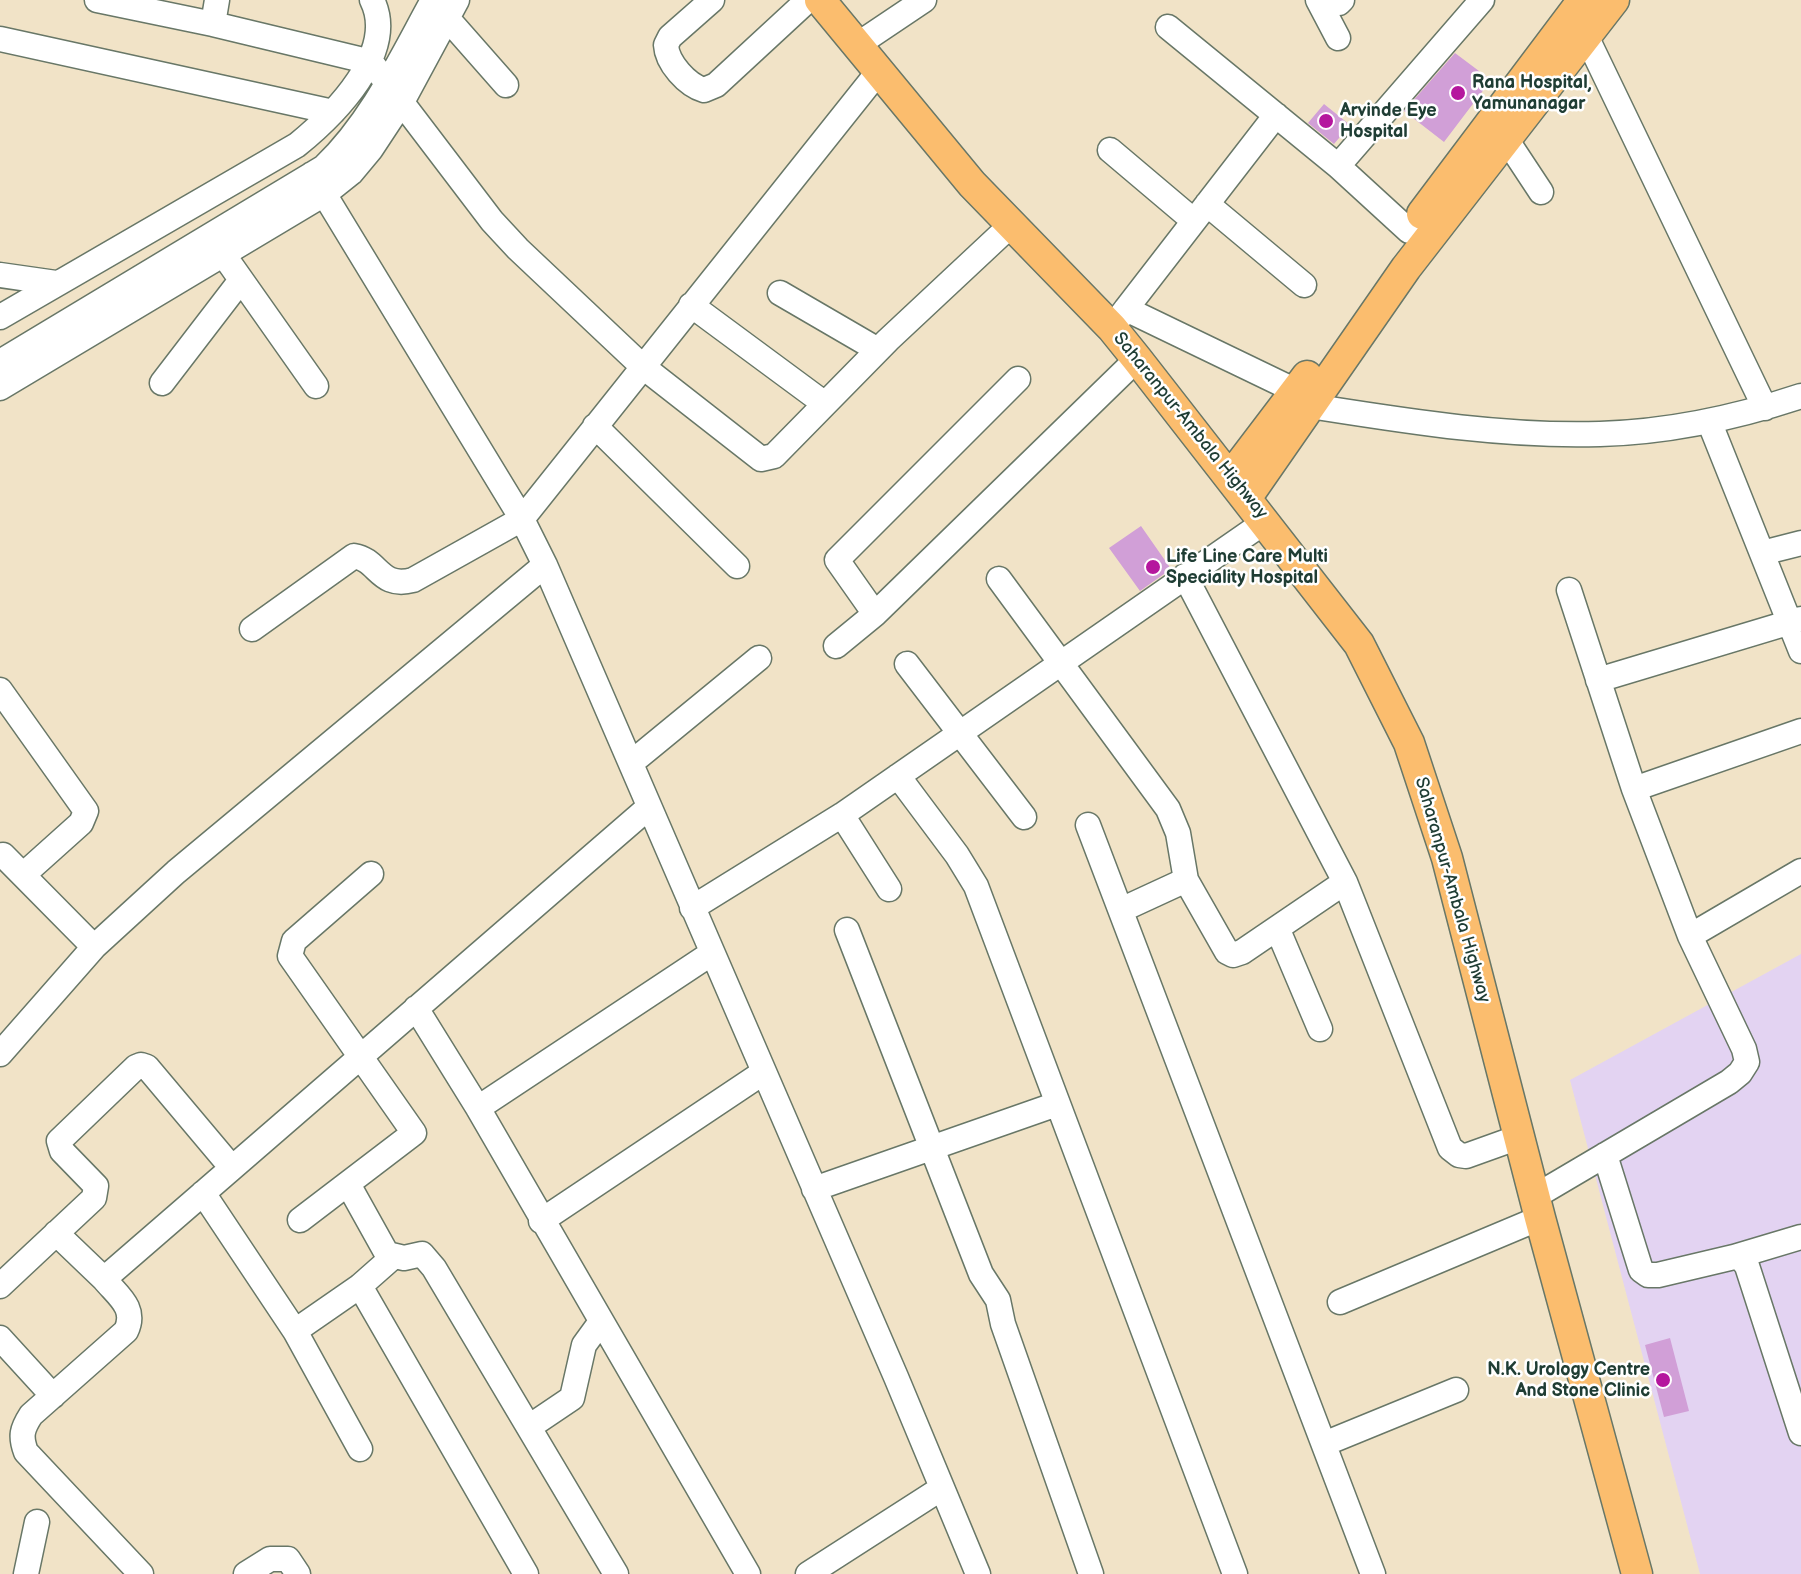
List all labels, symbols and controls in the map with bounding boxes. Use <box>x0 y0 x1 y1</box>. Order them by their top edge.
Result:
place label: Rana Hospital, Yamunanagar <box>1472 72 1592 115</box>
marker: Rana Hospital, Yamunanagar <box>1449 84 1467 102</box>
place label: Arvinde Eye Hospital <box>1340 100 1437 142</box>
marker: Arvinde Eye Hospital <box>1317 112 1335 130</box>
street label: Saharanpur-Ambala Highway <box>1108 328 1272 524</box>
place label: Life Line Care Multi Speciality Hospital <box>1166 546 1328 588</box>
marker: Life Line Care Multi Speciality Hospital <box>1144 558 1162 576</box>
street label: Saharanpur-Ambala Highway <box>1409 775 1495 1005</box>
place label: N.K. Urology Centre And Stone Clinic <box>1487 1359 1650 1402</box>
marker: N.K. Urology Centre And Stone Clinic <box>1654 1371 1672 1389</box>

